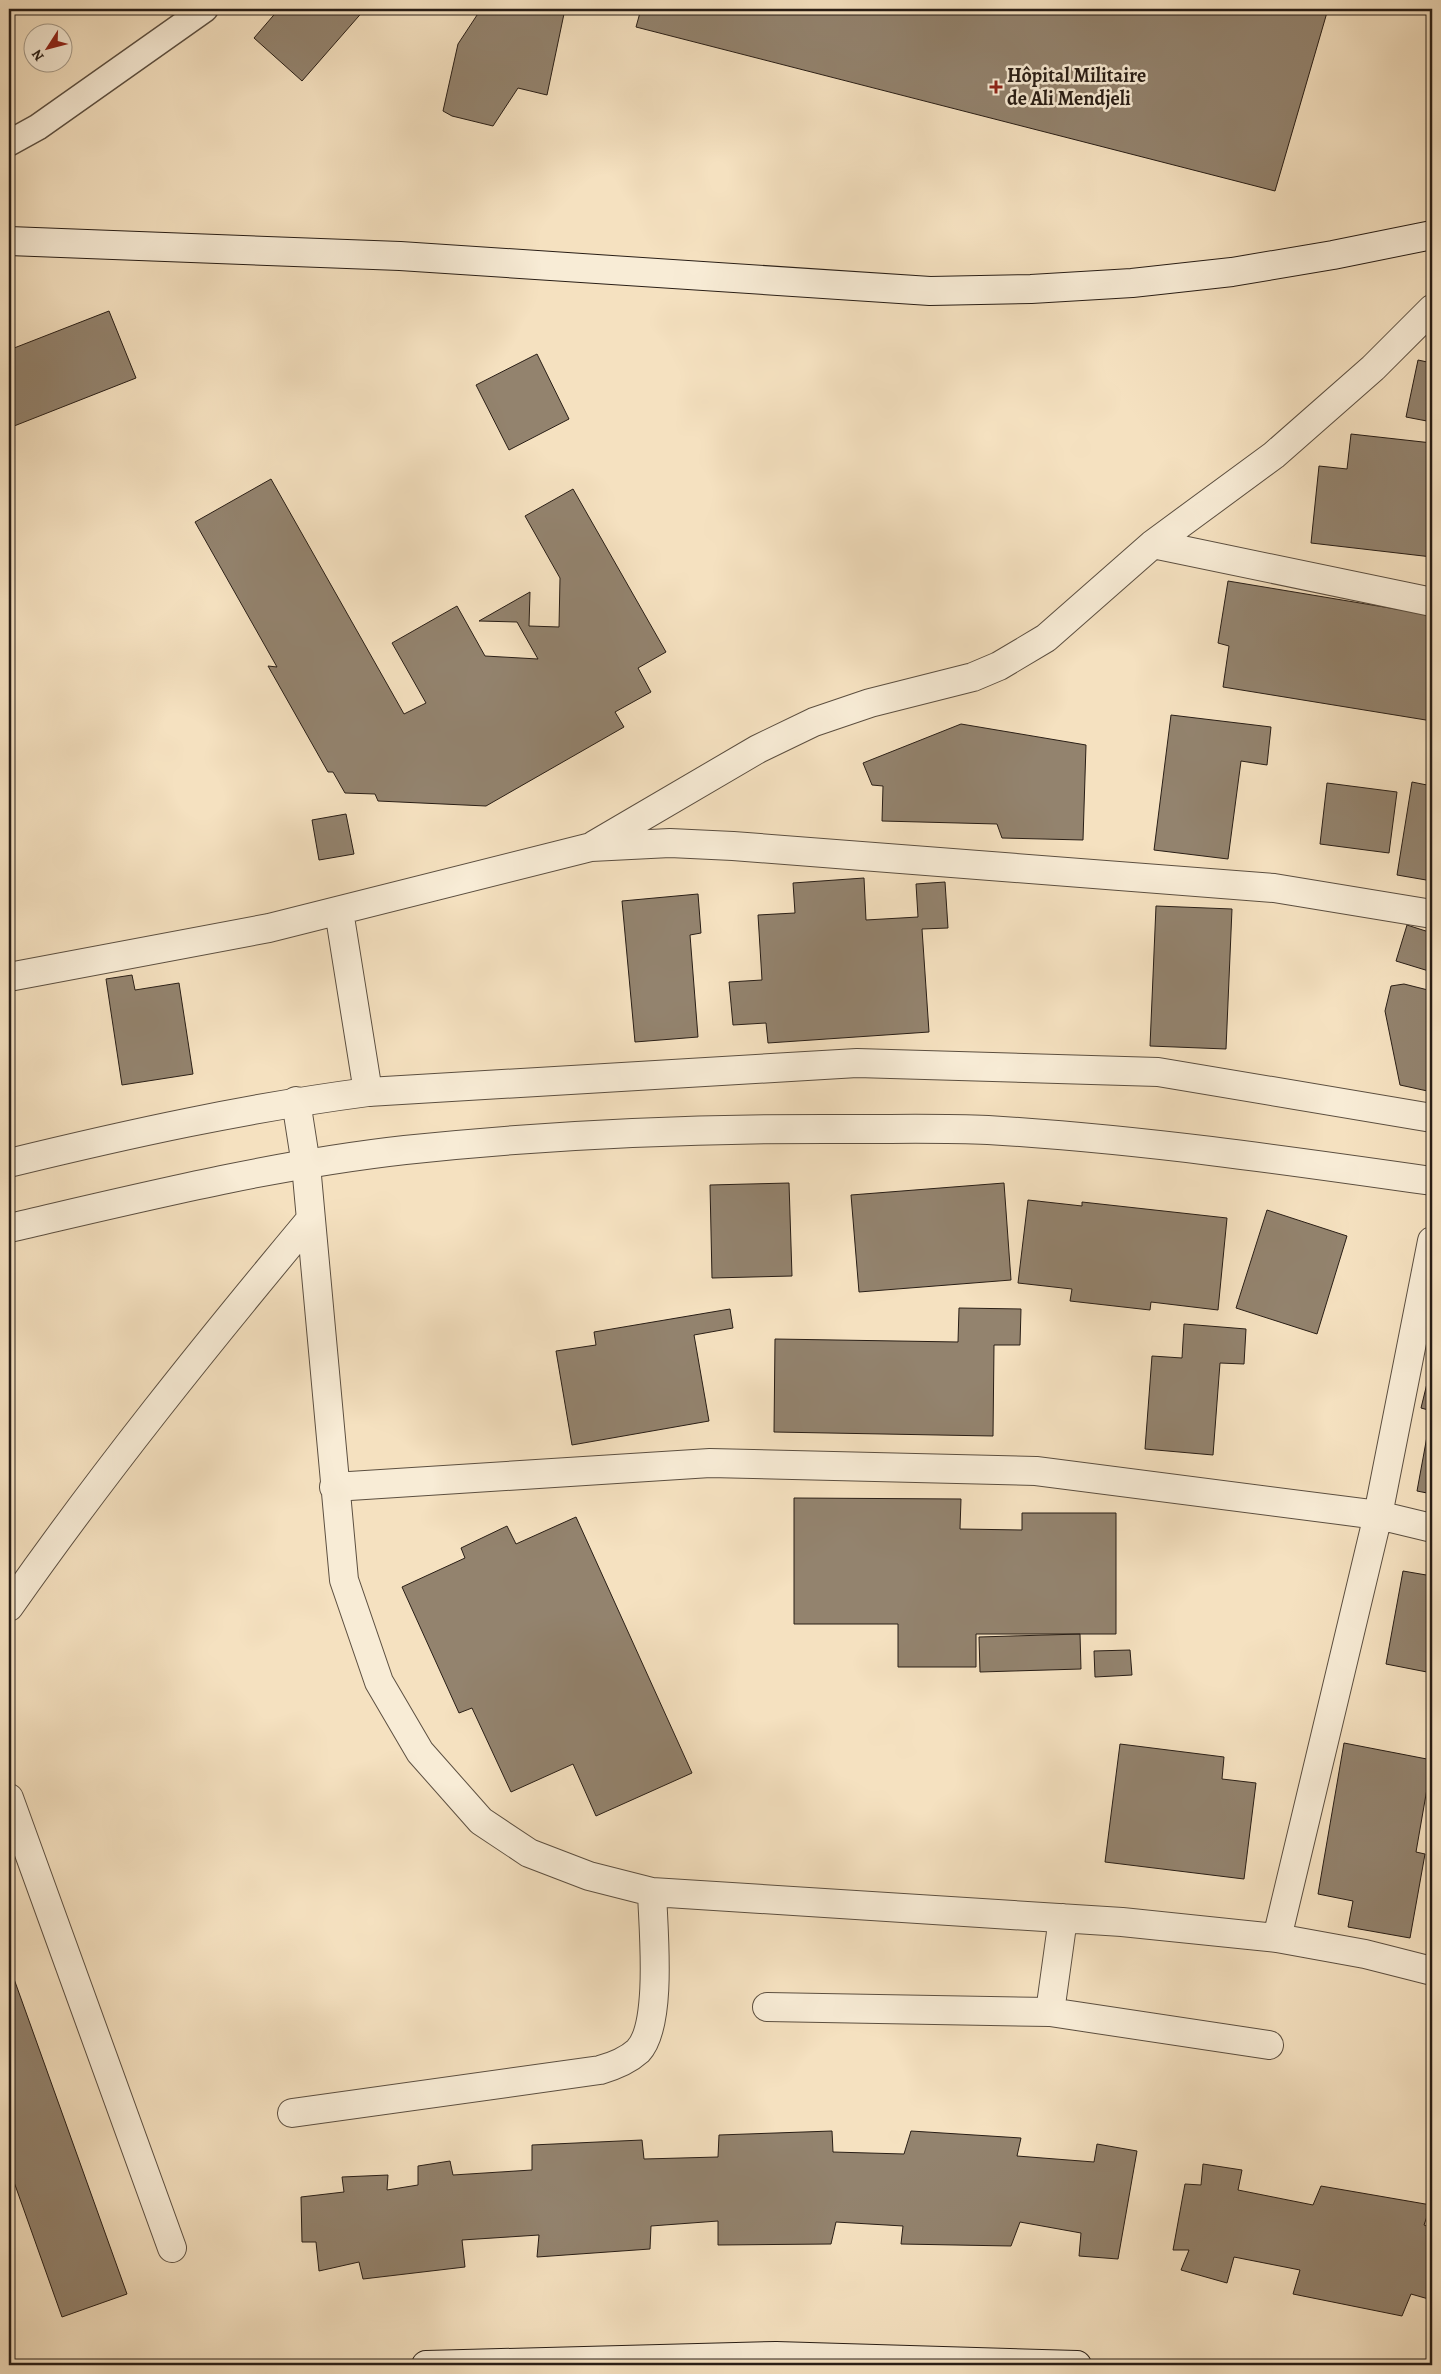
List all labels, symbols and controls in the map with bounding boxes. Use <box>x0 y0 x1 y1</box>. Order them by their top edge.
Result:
north arrow <box>22 22 72 72</box>
text: N <box>27 46 49 65</box>
place label: Hôpital Militaire de Ali Mendjeli <box>1007 62 1146 112</box>
marker: Hôpital Militaire de Ali Mendjeli <box>989 80 1003 94</box>

